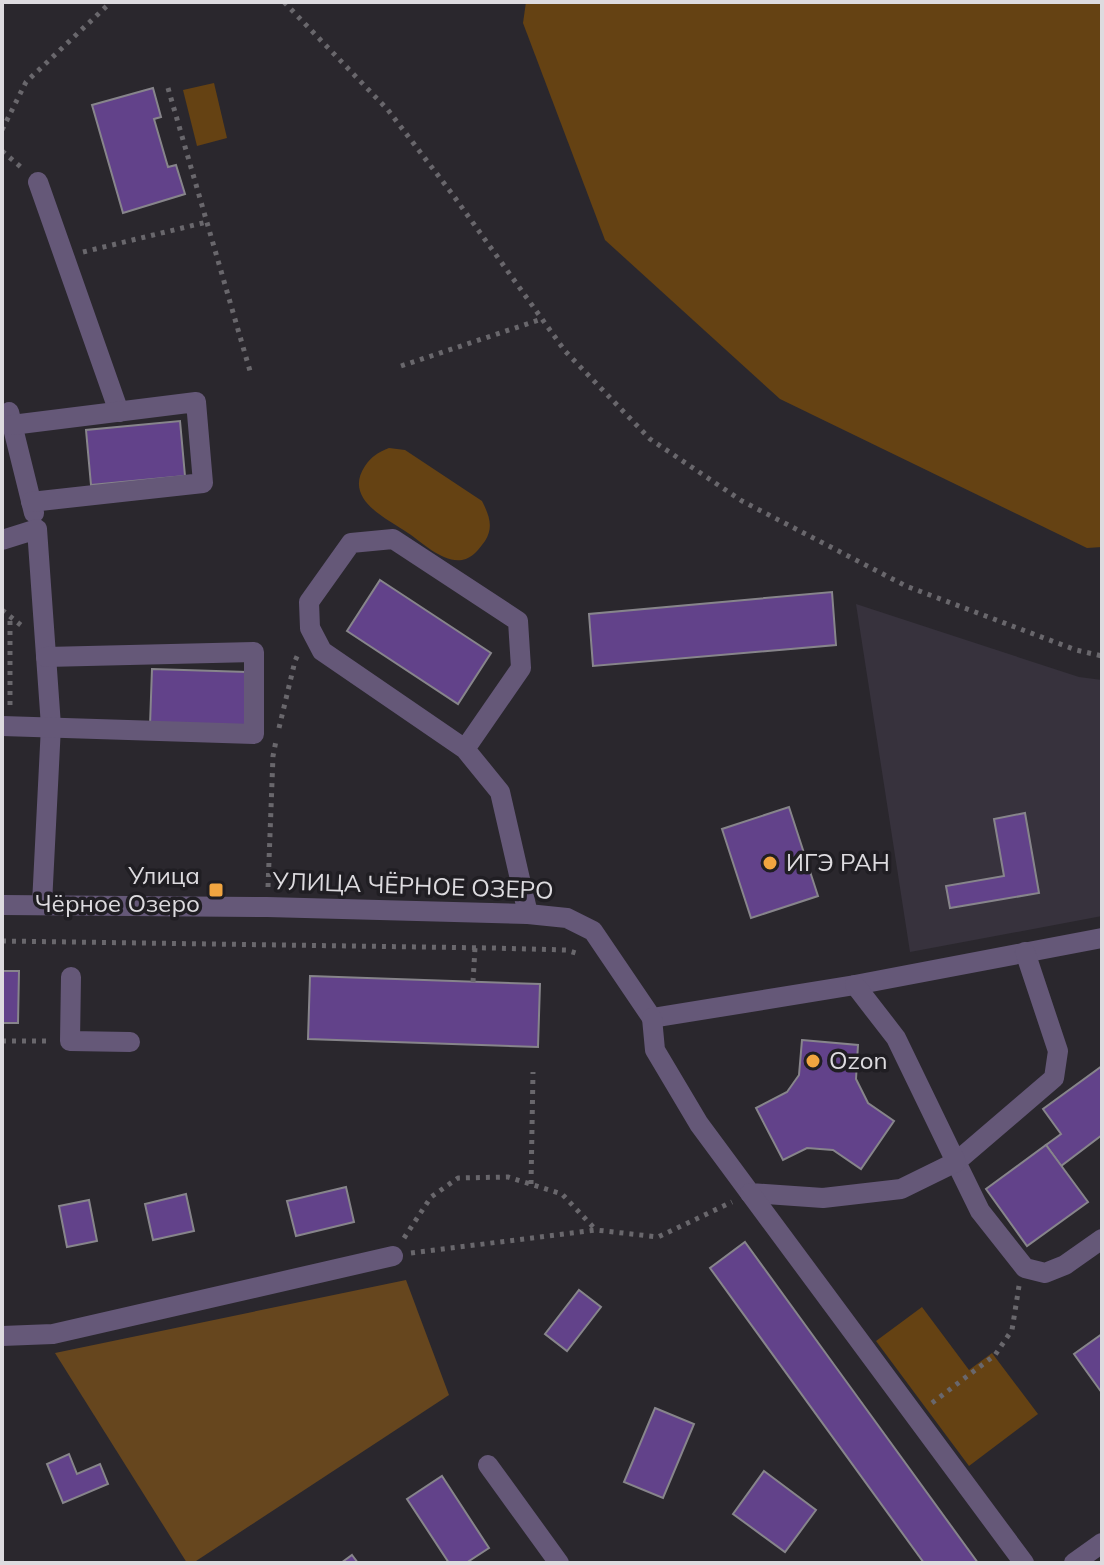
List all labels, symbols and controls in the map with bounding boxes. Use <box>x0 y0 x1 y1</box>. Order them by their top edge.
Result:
place label: ИГЭ РАН <box>786 847 890 877</box>
marker: ИГЭ РАН <box>761 854 779 872</box>
place label: Улица Чёрное Озеро <box>35 860 200 918</box>
street label: УЛИЦА ЧЁРНОЕ ОЗЕРО <box>271 865 554 905</box>
marker: Улица Чёрное Озеро <box>207 881 225 899</box>
place label: Ozon <box>829 1045 888 1075</box>
marker: Ozon <box>804 1052 822 1070</box>

